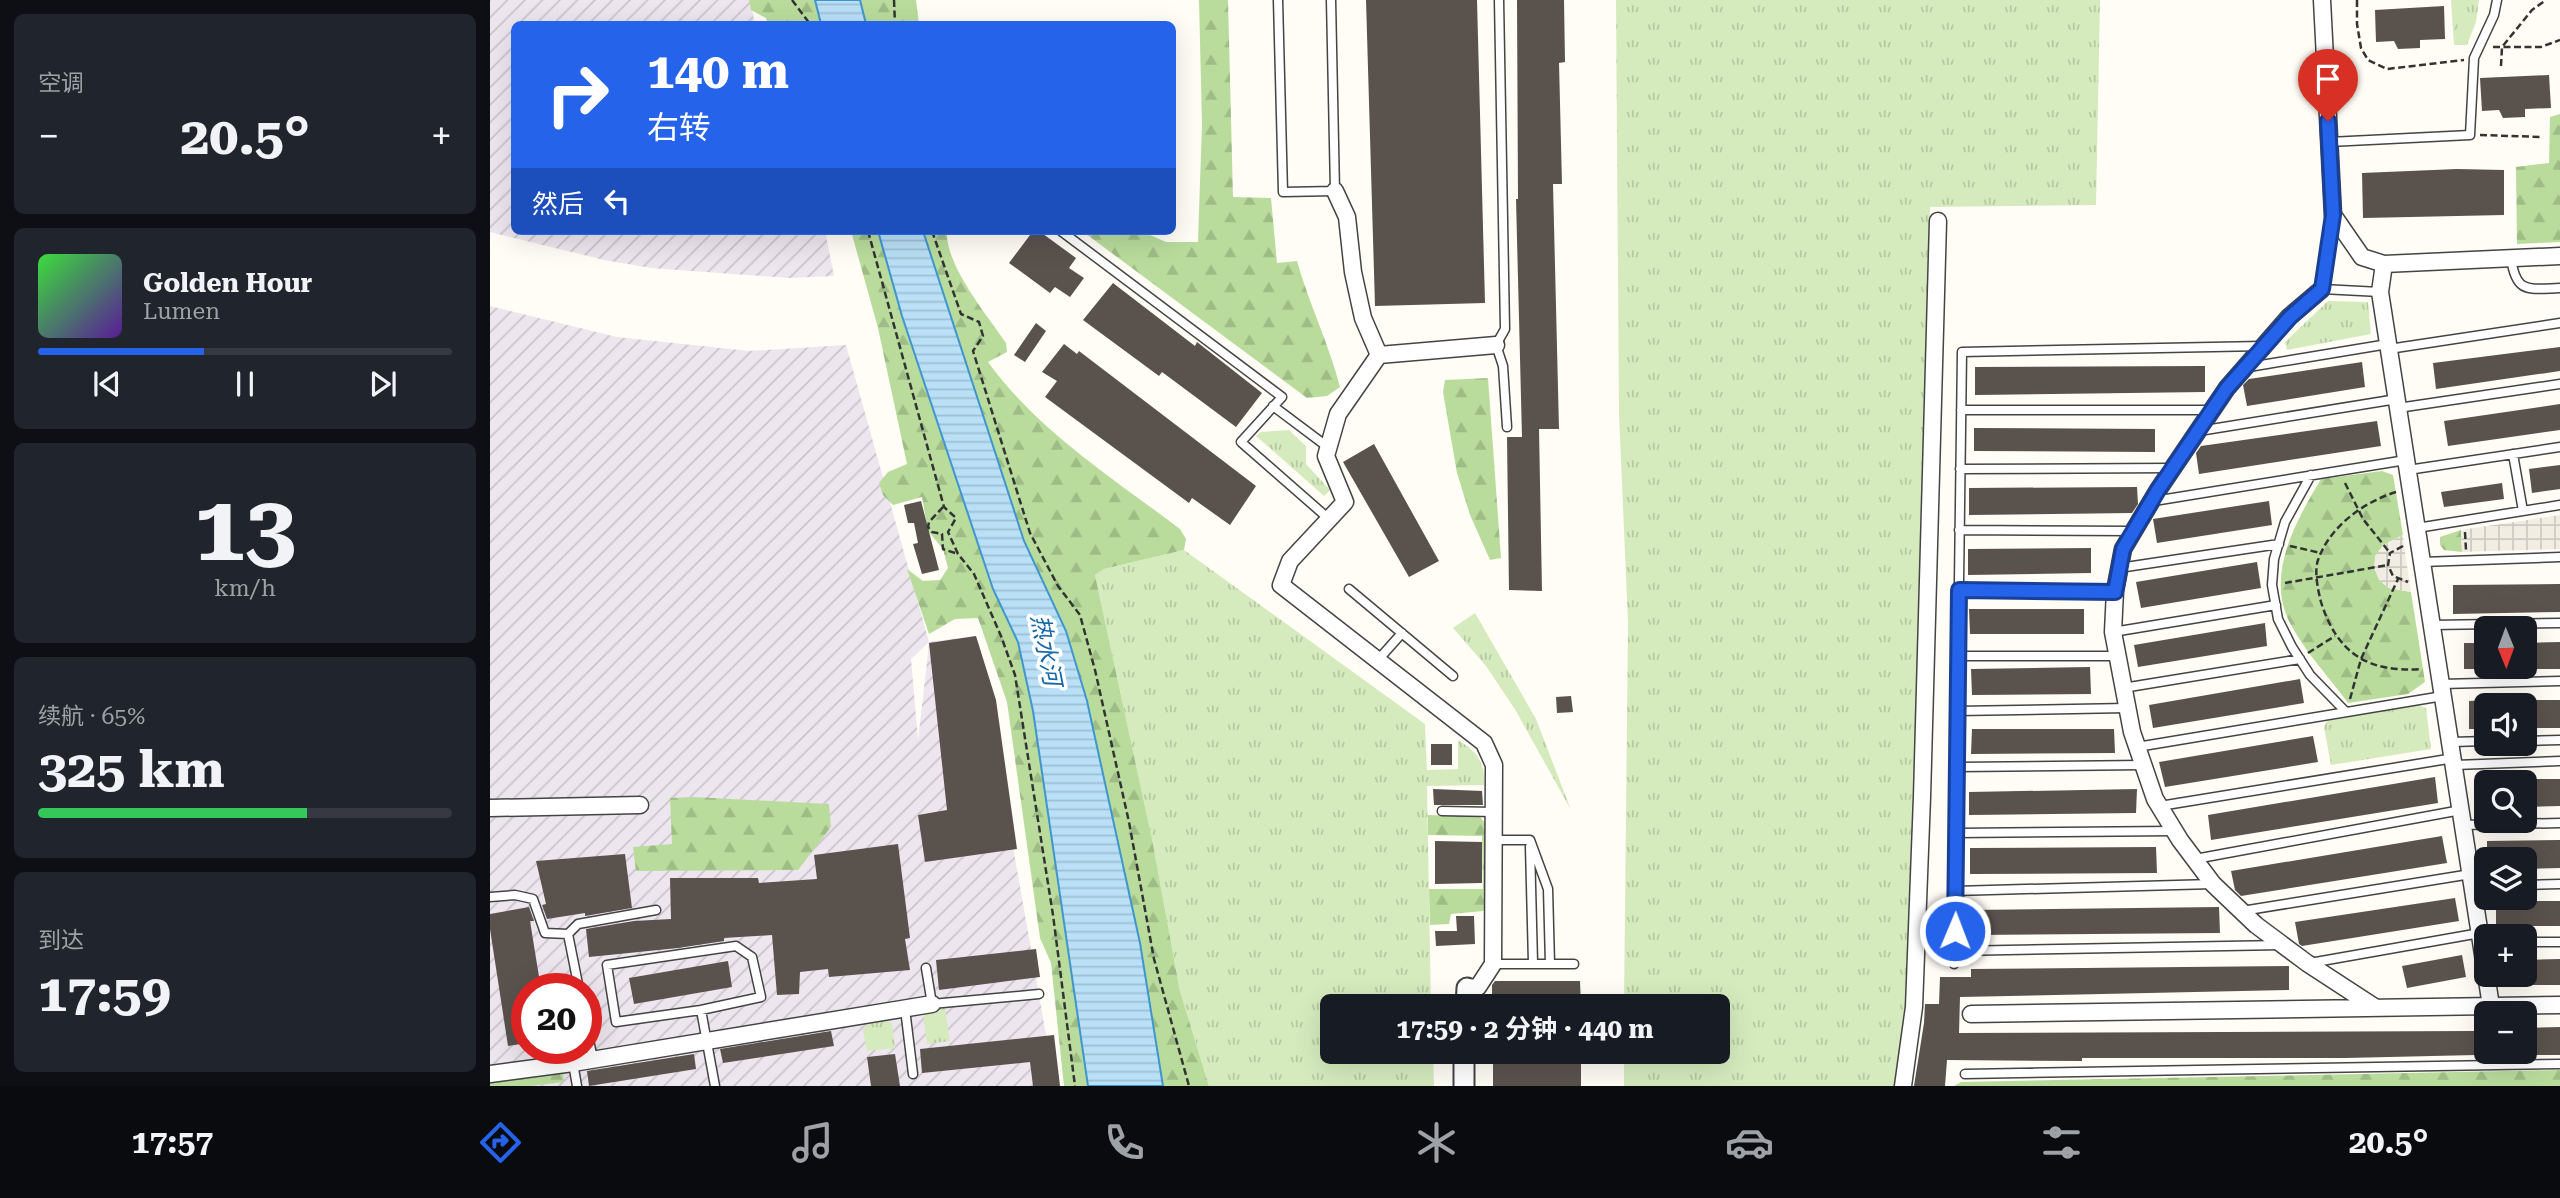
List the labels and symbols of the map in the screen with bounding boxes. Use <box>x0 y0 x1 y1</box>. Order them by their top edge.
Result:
pin <box>2298 49 2358 121</box>
water label: 热水河 <box>1025 612 1067 692</box>
north arrow <box>2474 616 2538 679</box>
position arrow <box>1918 894 1992 968</box>
speed limit sign: 20 <box>511 973 602 1064</box>

